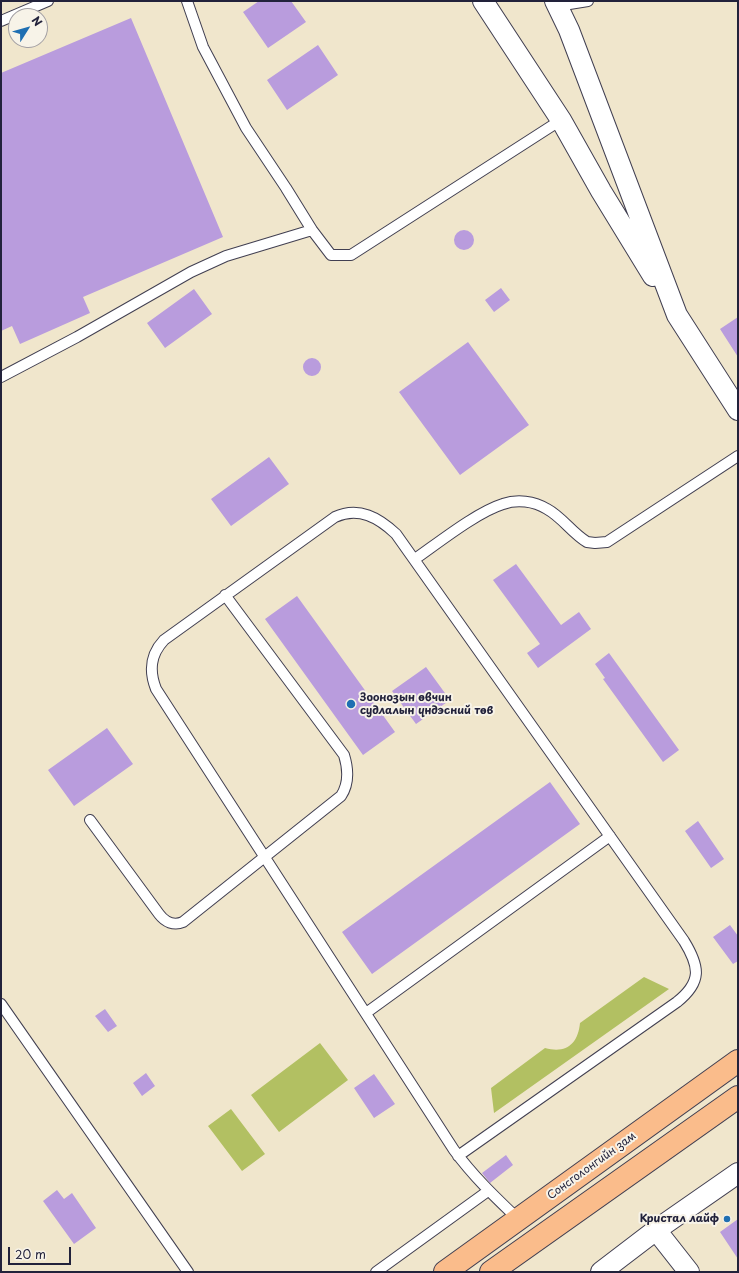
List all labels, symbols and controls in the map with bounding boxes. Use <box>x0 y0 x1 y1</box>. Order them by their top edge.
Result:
north arrow <box>8 8 48 48</box>
text: N <box>28 12 47 30</box>
place label: Зоонозын өвчин судлалын үндэсний төв <box>360 691 493 717</box>
marker: Зоонозын өвчин судлалын үндэсний төв <box>345 698 357 710</box>
street label: Сонсголонгийн зам <box>545 1129 639 1203</box>
place label: Кристал лайф <box>640 1212 719 1226</box>
marker: Кристал лайф <box>722 1214 732 1224</box>
scale bar <box>10 1239 73 1265</box>
text: 20 m <box>15 1245 46 1263</box>

